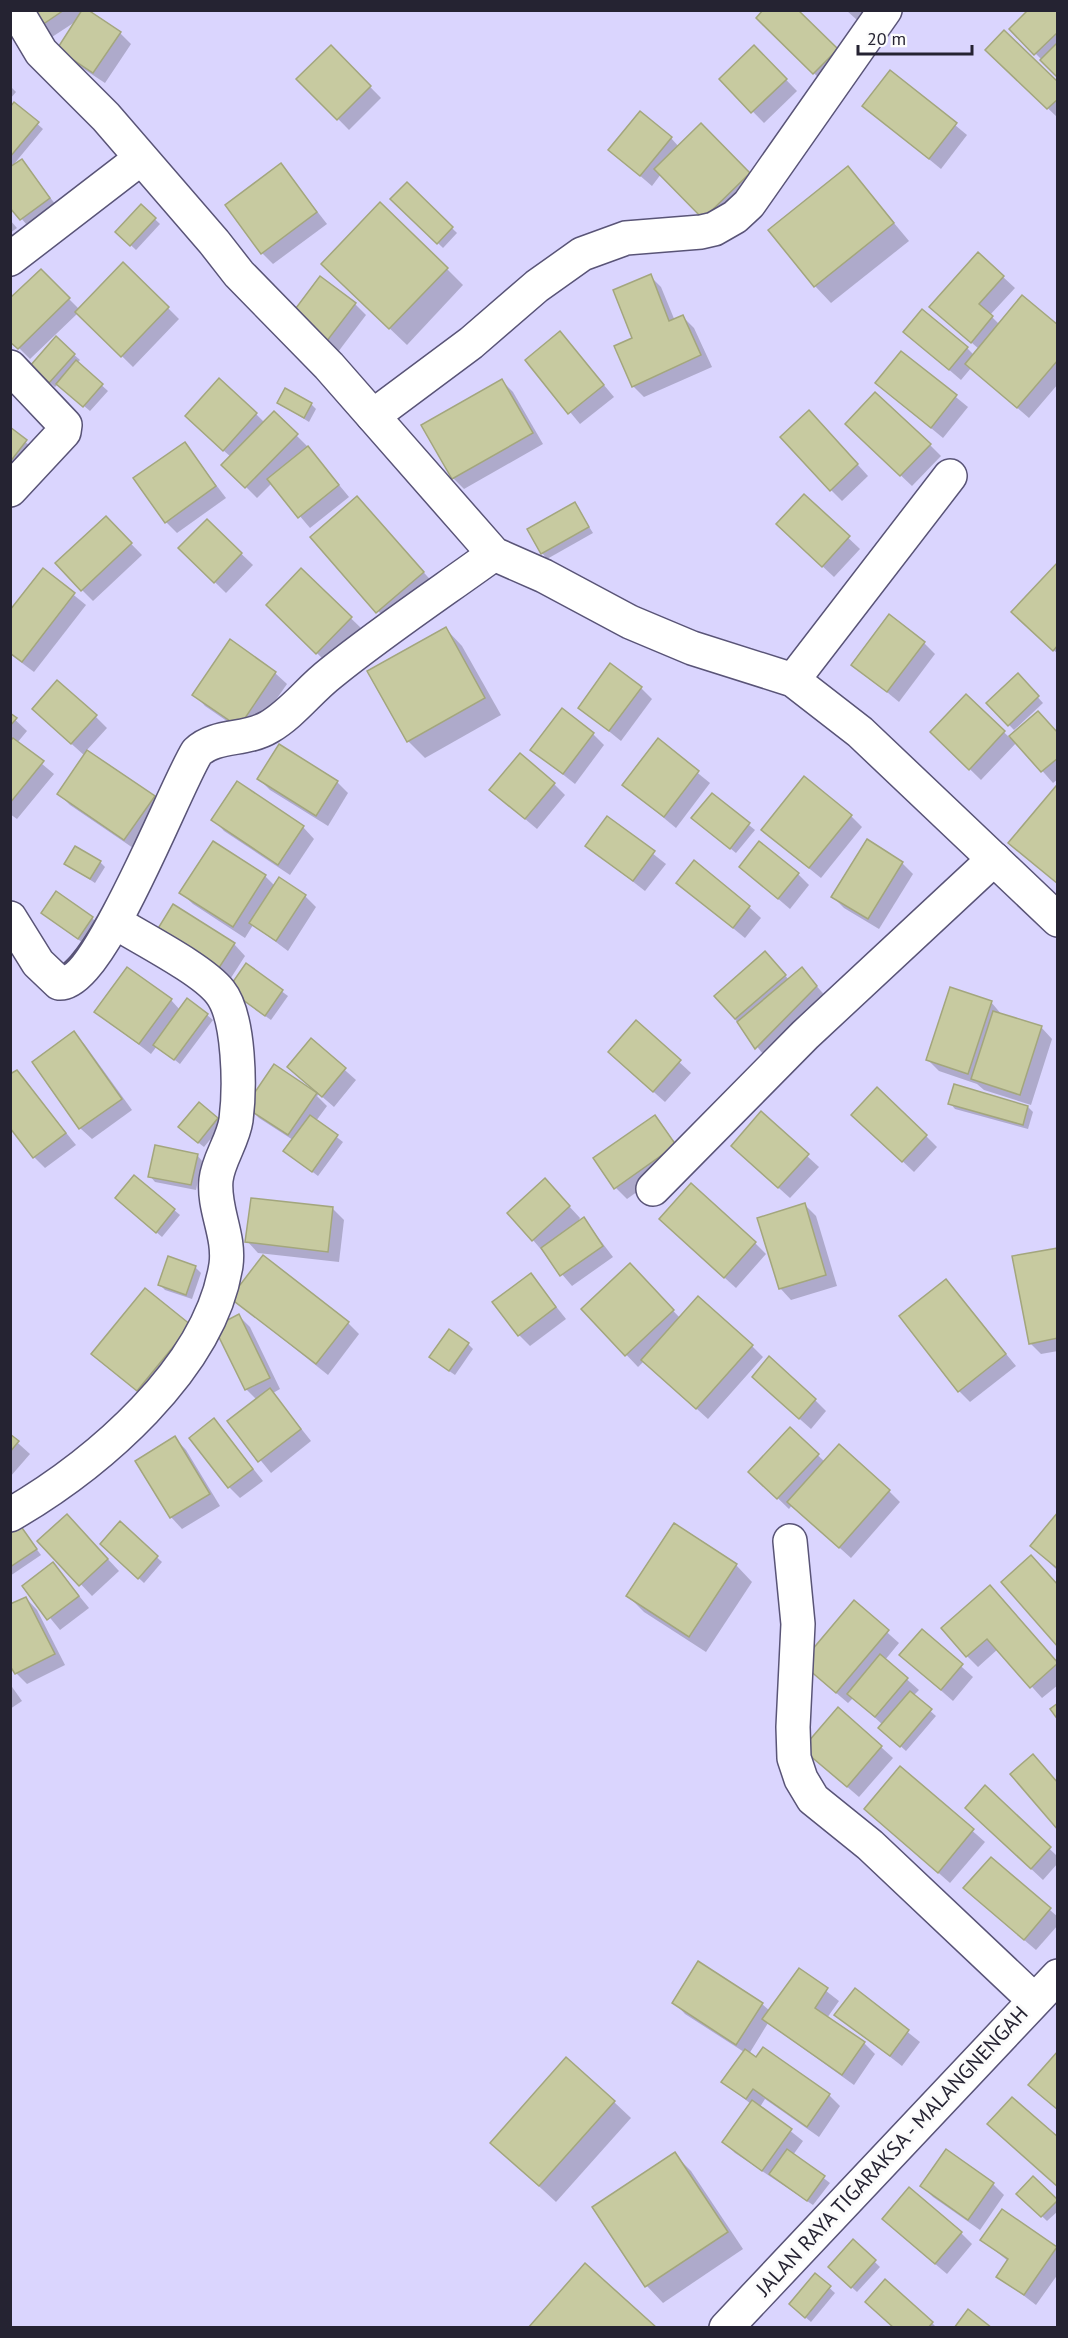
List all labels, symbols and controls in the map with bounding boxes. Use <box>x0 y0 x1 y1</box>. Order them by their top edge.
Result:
scale bar <box>858 18 972 56</box>
text: 20 m <box>867 27 906 50</box>
street label: JALAN RAYA TIGARAKSA - MALANGNENGAH <box>749 2000 1033 2302</box>

